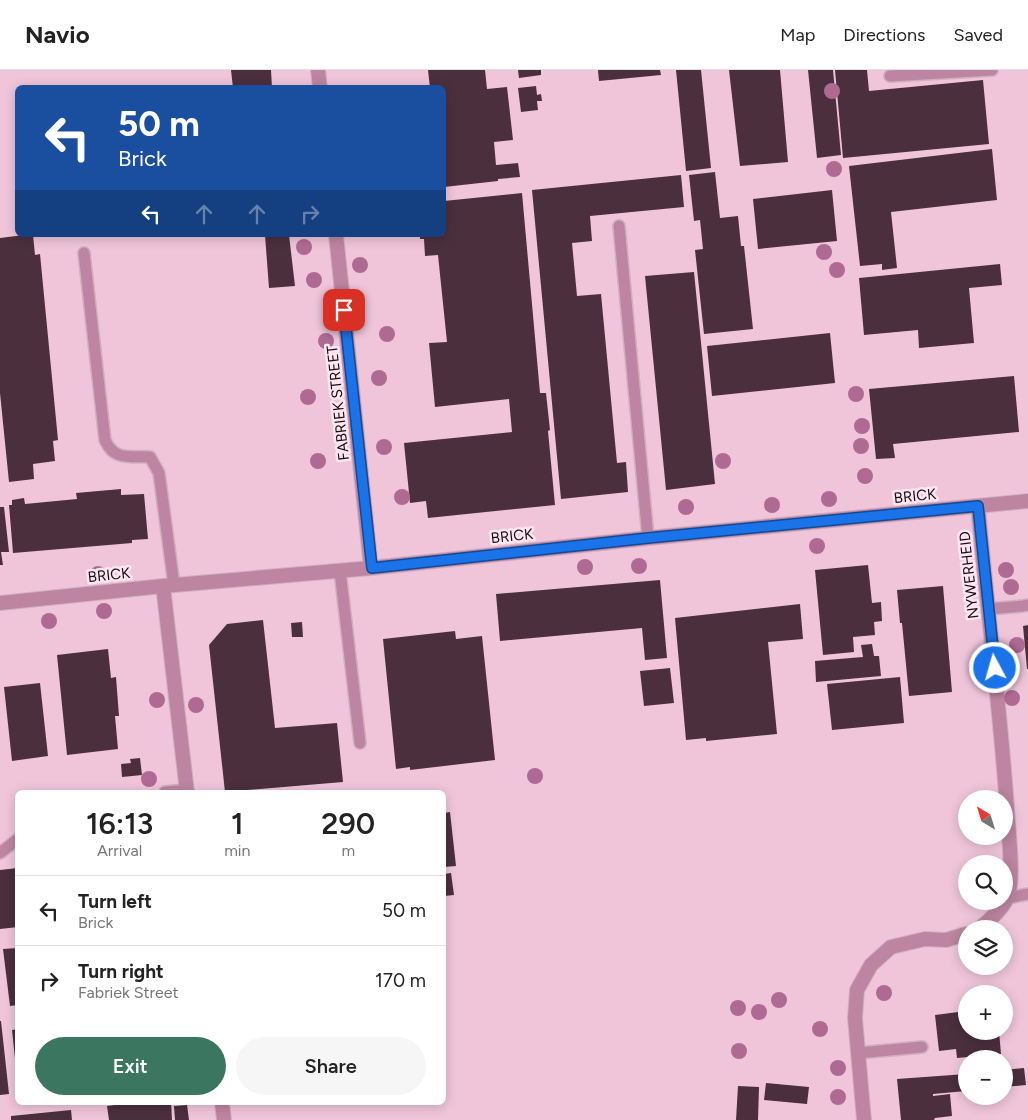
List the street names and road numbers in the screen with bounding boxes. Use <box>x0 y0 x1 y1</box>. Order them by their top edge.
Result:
street label: FABRIEK STREET <box>323 344 353 461</box>
street label: BRICK <box>893 485 938 507</box>
street label: BRICK <box>490 525 535 547</box>
street label: NYWERHEID <box>955 530 983 620</box>
street label: BRICK <box>87 564 132 586</box>

